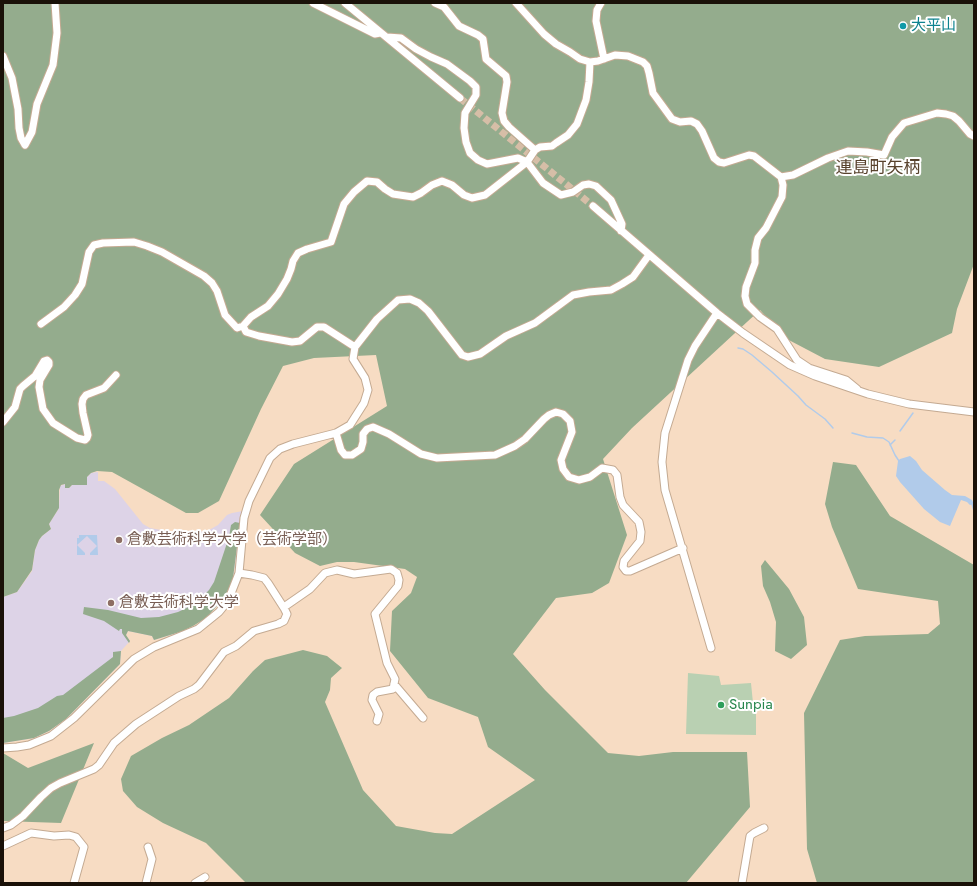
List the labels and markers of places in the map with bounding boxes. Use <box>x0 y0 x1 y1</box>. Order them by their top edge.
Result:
place label: 大平山 <box>911 17 956 35</box>
marker: 大平山 <box>898 21 908 31</box>
place label: 倉敷芸術科学大学（芸術学部） <box>127 531 337 549</box>
marker: 倉敷芸術科学大学（芸術学部） <box>114 535 124 545</box>
place label: 倉敷芸術科学大学 <box>119 594 239 612</box>
marker: 倉敷芸術科学大学 <box>106 598 116 608</box>
place label: Sunpia <box>729 696 773 714</box>
marker: Sunpia <box>716 700 726 710</box>

